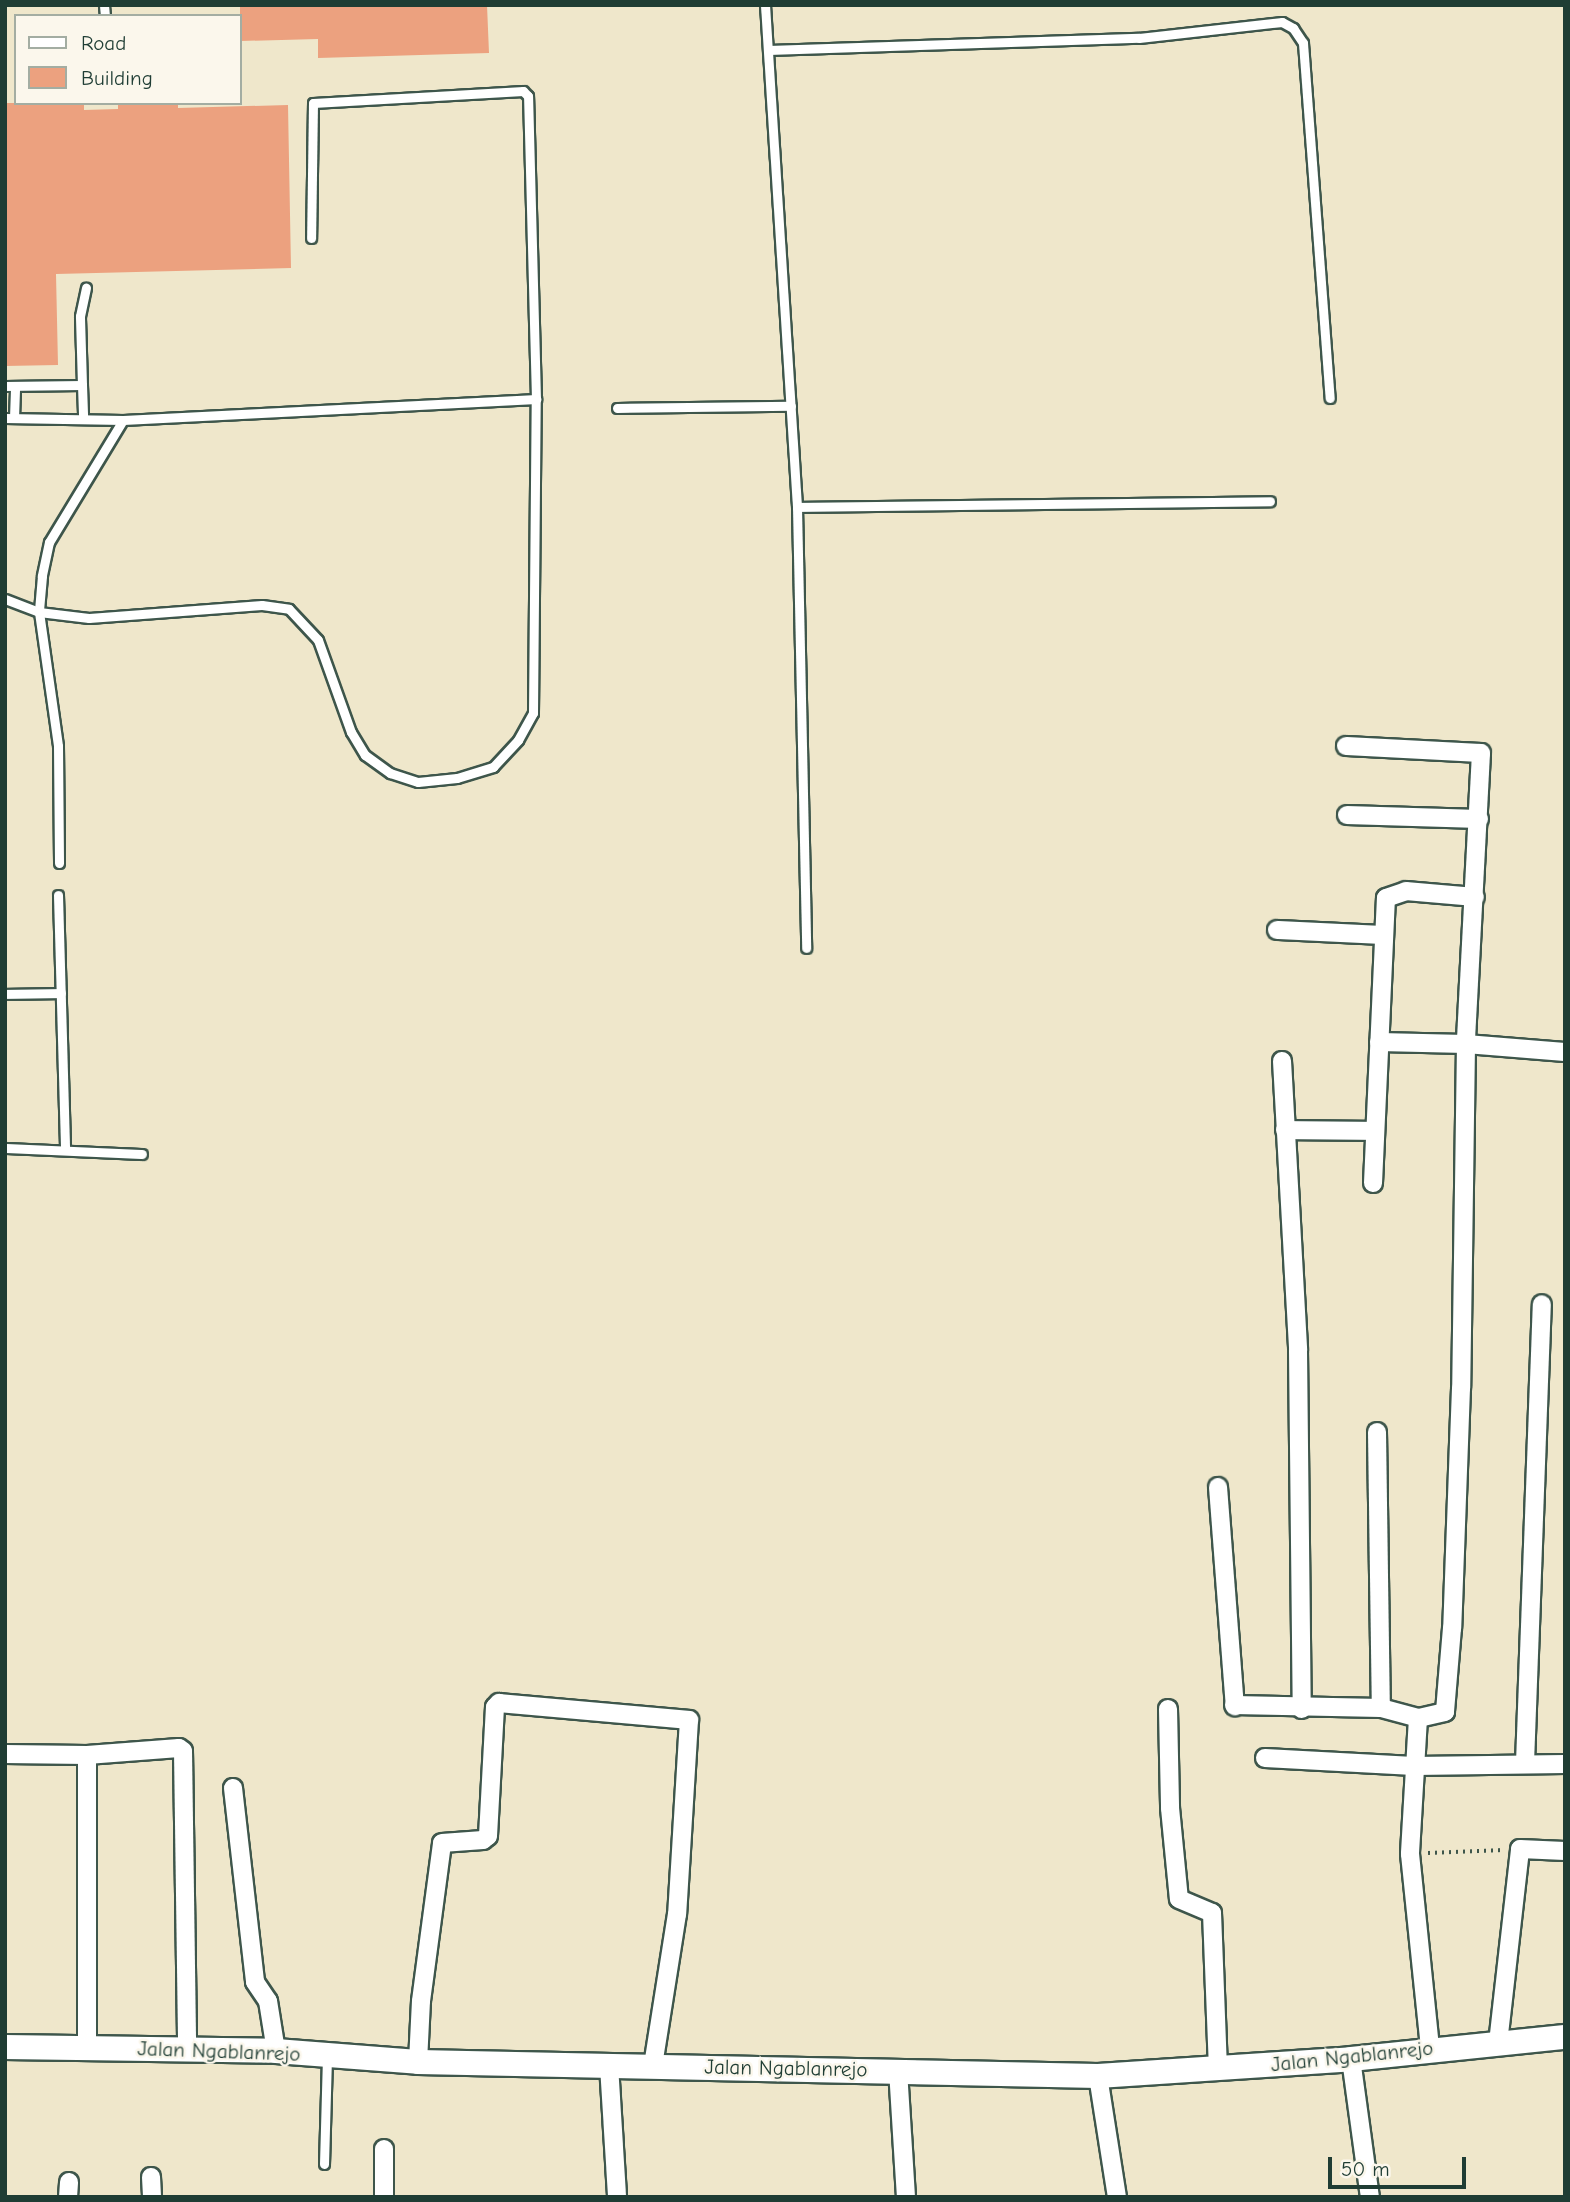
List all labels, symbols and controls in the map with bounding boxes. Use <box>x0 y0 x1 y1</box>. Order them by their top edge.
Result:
legend <box>14 14 242 105</box>
text: Road <box>81 31 126 55</box>
text: Building <box>81 66 153 90</box>
street label: Jalan Ngablanrejo <box>1270 2035 1434 2077</box>
street label: Jalan Ngablanrejo <box>137 2036 301 2066</box>
street label: Jalan Ngablanrejo <box>704 2054 868 2082</box>
scale bar <box>1332 2142 1470 2186</box>
text: 50 m <box>1341 2157 1390 2181</box>

